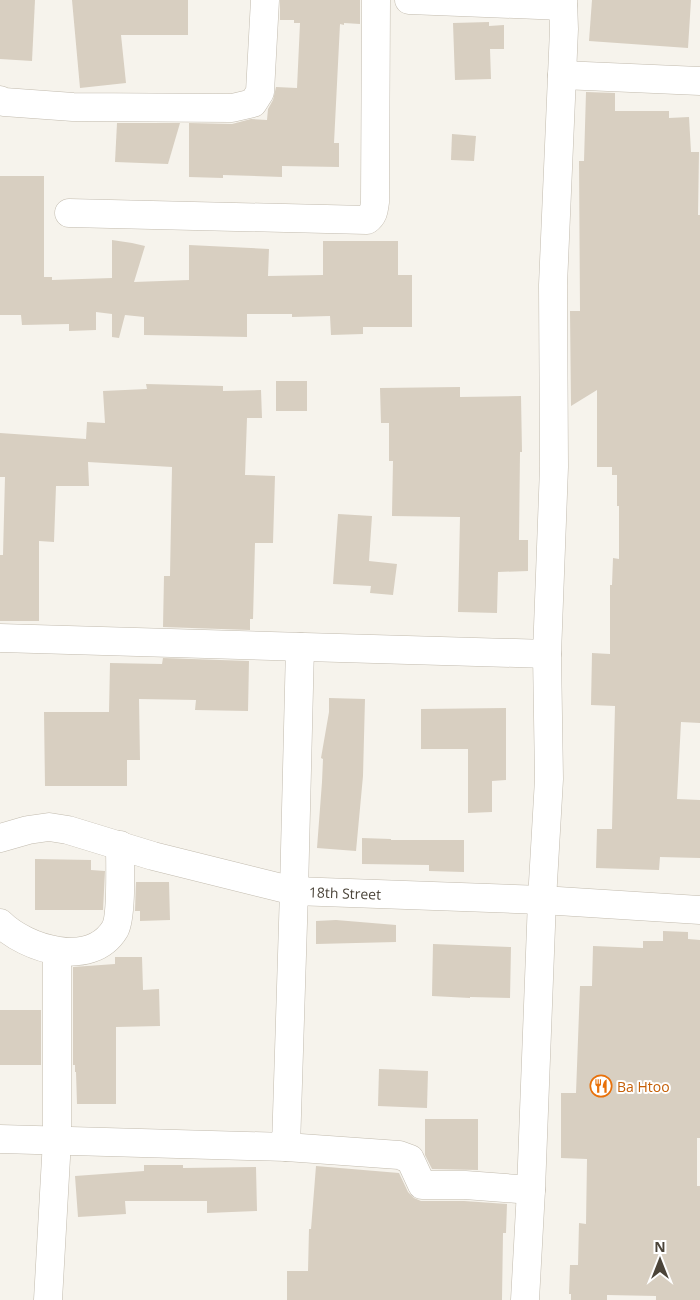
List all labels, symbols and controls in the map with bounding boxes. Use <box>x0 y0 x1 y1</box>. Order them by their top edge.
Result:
street label: 18th Street <box>309 882 381 904</box>
restaurant icon: Ba Htoo <box>589 1074 613 1098</box>
place label: Ba Htoo <box>617 1077 670 1096</box>
north arrow <box>635 1235 685 1285</box>
text: N <box>654 1237 666 1256</box>

